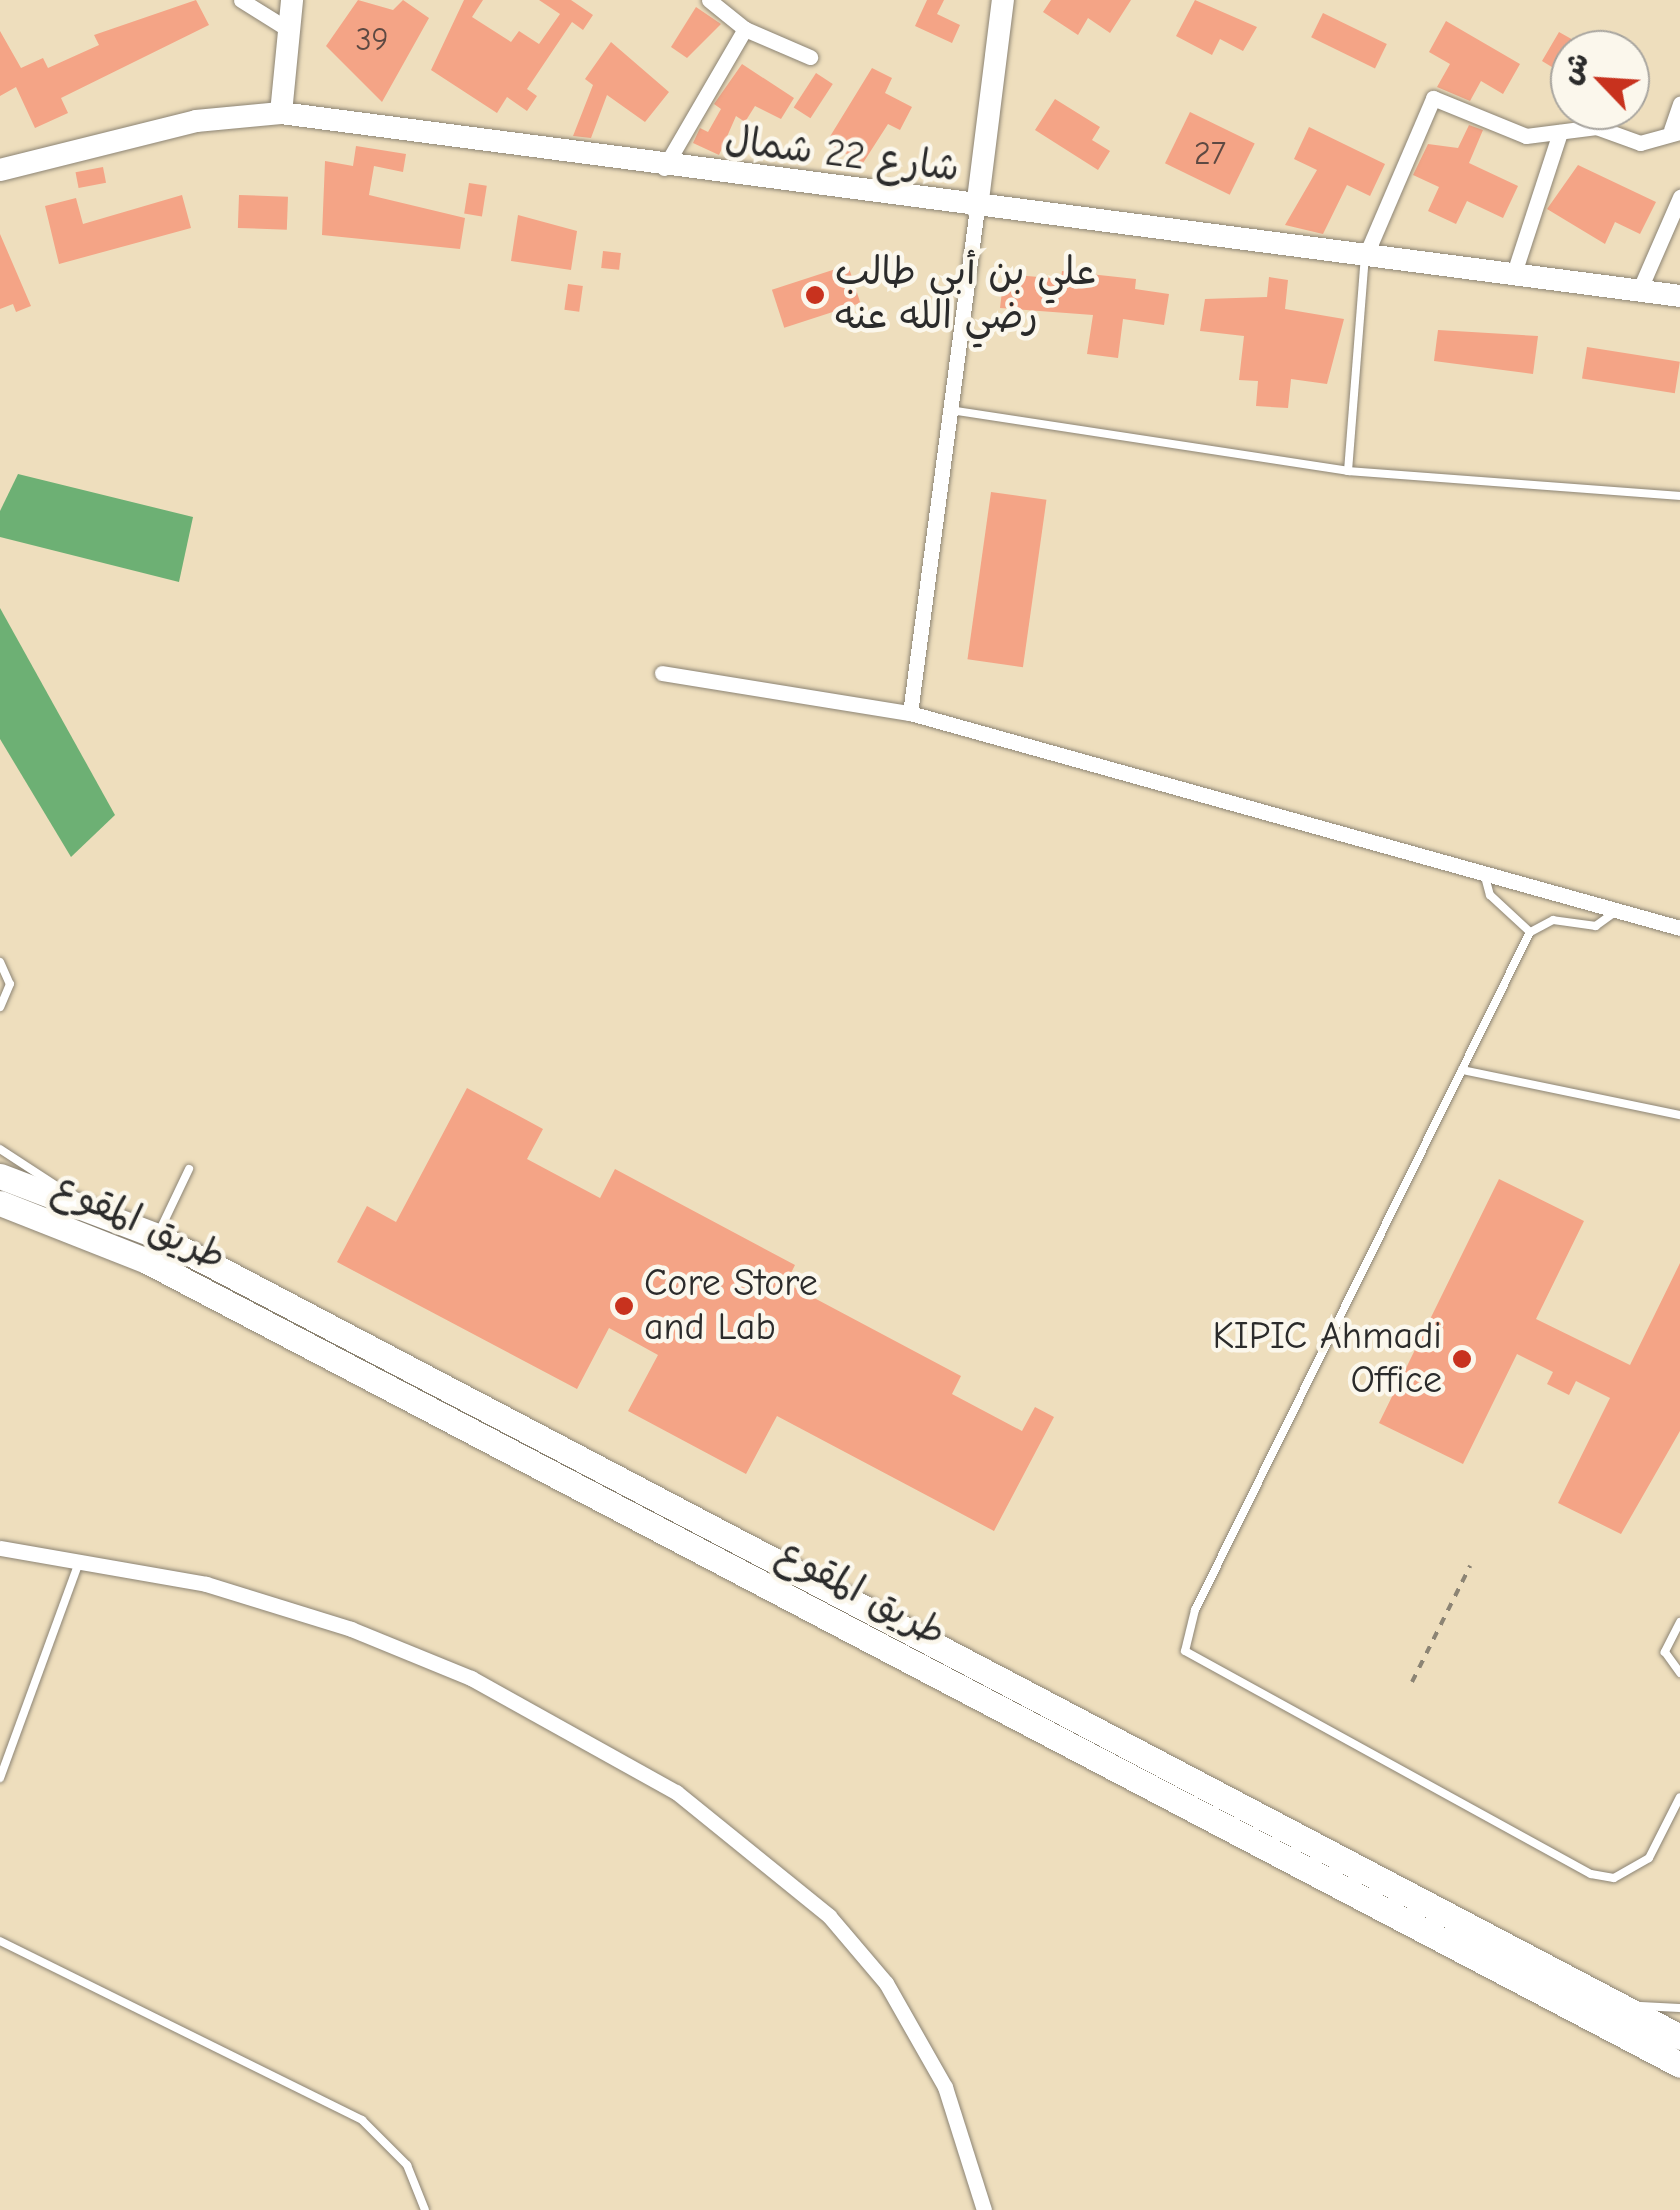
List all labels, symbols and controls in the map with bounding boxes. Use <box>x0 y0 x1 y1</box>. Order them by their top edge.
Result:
house number: 39 <box>355 21 389 59</box>
north arrow <box>1550 30 1650 130</box>
text: ش <box>1554 47 1596 89</box>
street label: شارع 22 شمال <box>722 118 962 192</box>
house number: 27 <box>1194 135 1226 173</box>
place label: علي بن أبي طالب رضي الله عنه <box>835 250 1096 340</box>
marker: علي بن أبي طالب رضي الله عنه <box>804 284 826 306</box>
street label: طريق المقوع <box>45 1164 233 1280</box>
place label: Core Store and Lab <box>644 1261 818 1350</box>
marker: Core Store and Lab <box>613 1295 635 1317</box>
place label: KIPIC Ahmadi Office <box>1212 1314 1442 1404</box>
marker: KIPIC Ahmadi Office <box>1451 1348 1473 1370</box>
street label: طريق المقوع <box>769 1530 953 1656</box>

